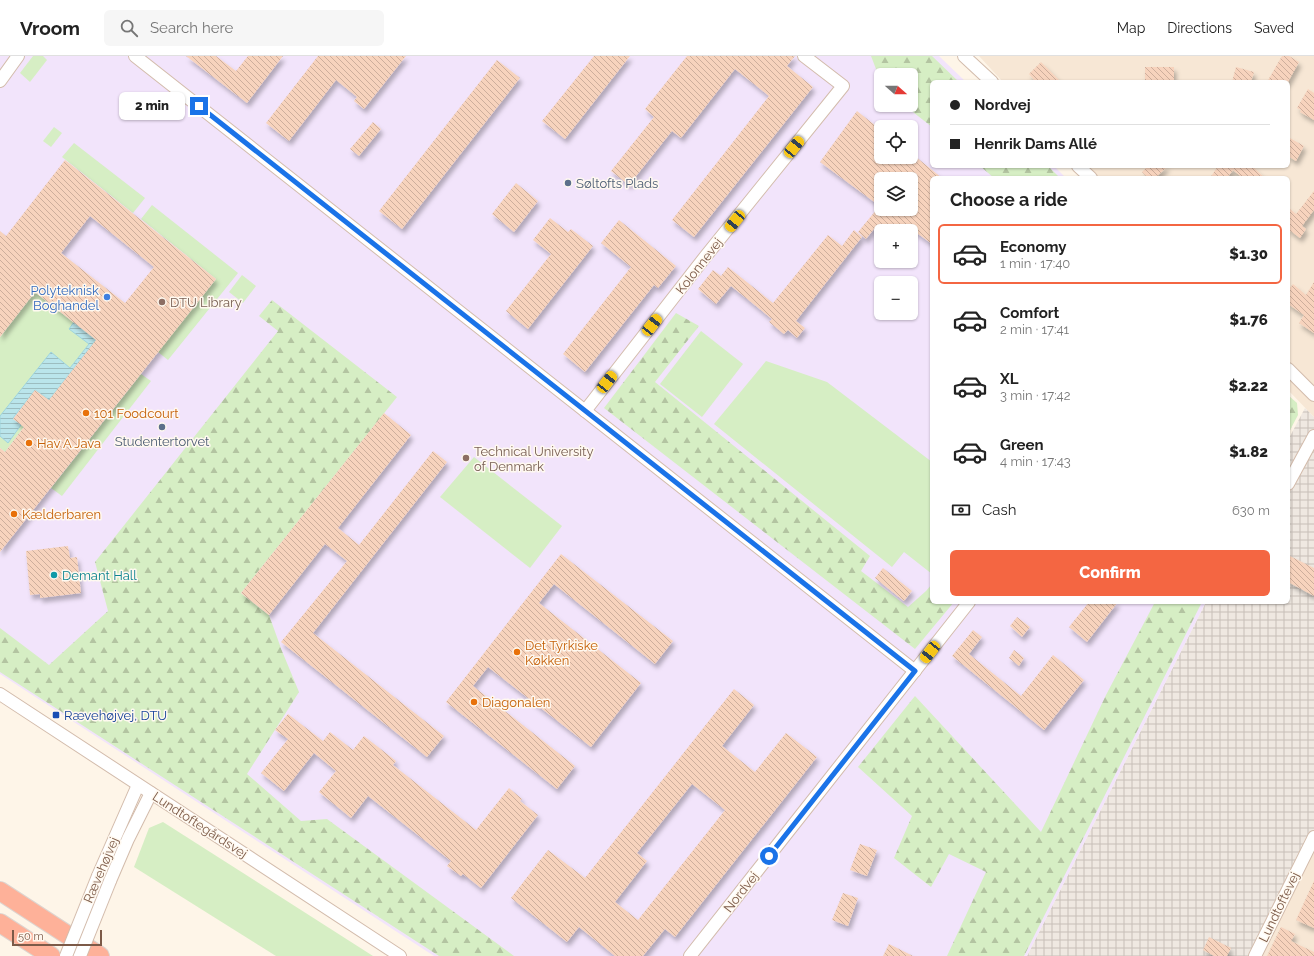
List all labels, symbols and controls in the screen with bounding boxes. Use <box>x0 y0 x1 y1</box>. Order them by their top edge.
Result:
search box <box>104 10 384 46</box>
text: Vroom <box>20 17 80 39</box>
icon: search <box>118 17 140 39</box>
text: Search here <box>150 19 233 37</box>
text: Map <box>1117 20 1145 36</box>
text: Directions <box>1167 20 1232 36</box>
text: Saved <box>1254 20 1294 36</box>
north arrow <box>874 68 918 112</box>
map controls <box>874 68 918 320</box>
callout: 2 min <box>119 92 185 120</box>
text: Nordvej <box>974 96 1031 114</box>
route end <box>190 97 208 115</box>
text: 2 min <box>135 98 169 113</box>
button: locate <box>874 120 918 164</box>
car <box>782 134 806 160</box>
text: Henrik Dams Allé <box>974 135 1097 153</box>
button: layers <box>874 172 918 216</box>
place label: Søltofts Plads <box>576 176 658 191</box>
marker: Søltofts Plads <box>563 178 573 188</box>
text: Choose a ride <box>950 189 1068 210</box>
car <box>723 208 747 234</box>
button: + <box>874 224 918 268</box>
street label: Kolonnevej <box>673 235 725 297</box>
icon: car <box>952 236 988 272</box>
text: Economy <box>1000 238 1067 256</box>
text: $1.30 <box>1229 245 1268 263</box>
text: 1 min · 17:40 <box>1000 256 1070 271</box>
button: − <box>874 276 918 320</box>
place label: Polyteknisk Boghandel <box>31 283 99 313</box>
marker: Polyteknisk Boghandel <box>102 292 112 302</box>
place label: DTU Library <box>170 295 242 310</box>
marker: DTU Library <box>157 297 167 307</box>
icon: car <box>952 302 988 338</box>
text: Comfort <box>1000 304 1059 322</box>
text: $1.76 <box>1230 311 1268 329</box>
car <box>640 312 664 338</box>
text: 2 min · 17:41 <box>1000 322 1069 337</box>
icon: car <box>952 368 988 404</box>
car <box>595 369 619 395</box>
text: XL <box>1000 370 1018 388</box>
text: $2.22 <box>1229 377 1268 395</box>
text: 3 min · 17:42 <box>1000 388 1070 403</box>
place label: 101 Foodcourt <box>94 406 179 421</box>
marker: 101 Foodcourt <box>81 408 91 418</box>
marker: Studentertorvet <box>157 422 167 432</box>
place label: Studentertorvet <box>115 434 210 449</box>
icon: car <box>952 434 988 470</box>
place label: Hav A Java <box>37 436 101 451</box>
text: Green <box>1000 436 1044 454</box>
marker: Hav A Java <box>24 438 34 448</box>
text: $1.82 <box>1229 443 1268 461</box>
place label: Technical University of Denmark <box>474 444 593 474</box>
marker: Technical University of Denmark <box>461 453 471 463</box>
text: 4 min · 17:43 <box>1000 454 1071 469</box>
icon: cash <box>950 499 972 521</box>
text: Cash <box>982 501 1016 519</box>
text: 630 m <box>1232 503 1270 518</box>
place label: Kælderbaren <box>22 507 101 522</box>
marker: Kælderbaren <box>9 509 19 519</box>
button: Confirm <box>950 550 1270 596</box>
place label: Demant Hall <box>62 568 137 583</box>
marker: Demant Hall <box>49 570 59 580</box>
place label: Det Tyrkiske Køkken <box>525 638 598 668</box>
car <box>918 639 942 665</box>
marker: Det Tyrkiske Køkken <box>512 647 522 657</box>
place label: Diagonalen <box>482 695 550 710</box>
marker: Diagonalen <box>469 697 479 707</box>
place label: Rævehøjvej, DTU <box>64 708 167 723</box>
marker: Rævehøjvej, DTU <box>51 710 61 720</box>
street label: Lundtoftegårdsvej <box>150 789 250 861</box>
street label: Rævehøjvej <box>80 835 122 905</box>
route start <box>760 847 778 865</box>
street label: Nordvej <box>721 869 761 915</box>
street label: Lundtoftevej <box>1256 870 1302 944</box>
scale bar <box>12 928 102 947</box>
text: 50 m <box>18 930 44 943</box>

